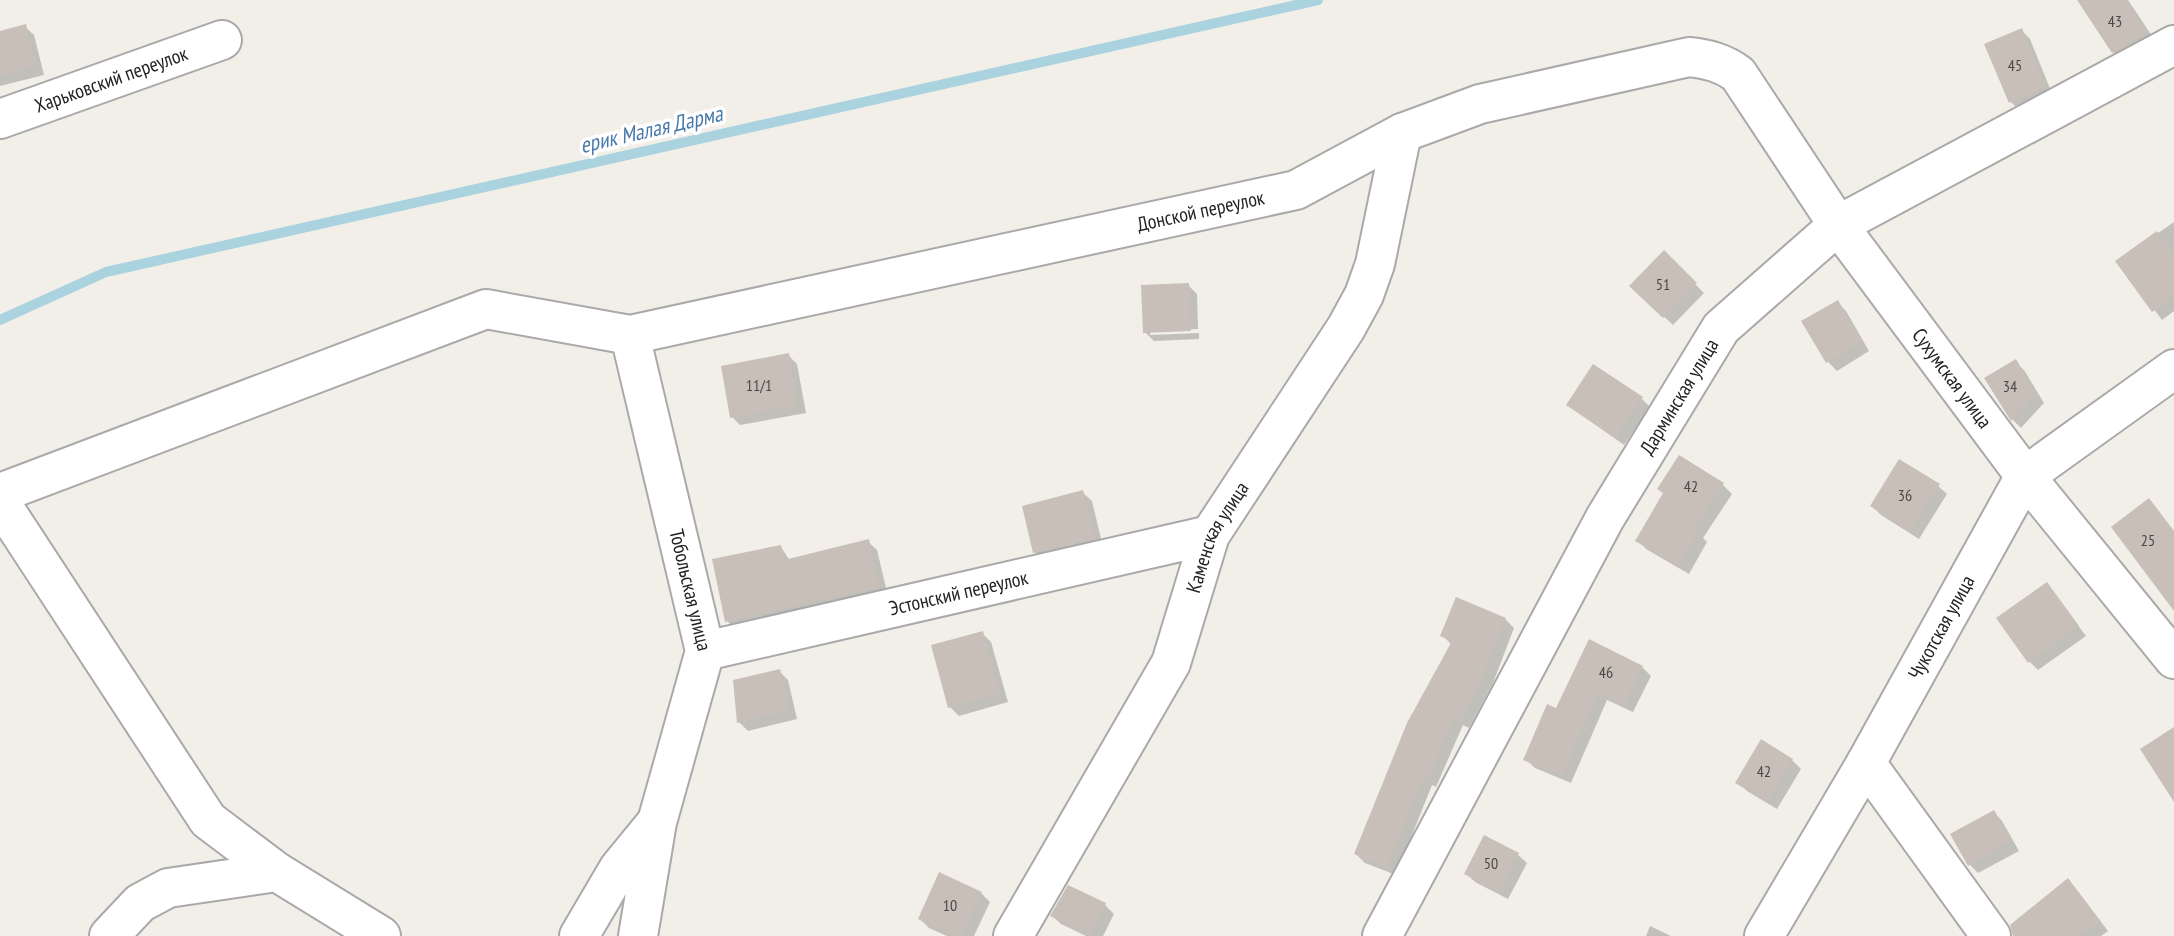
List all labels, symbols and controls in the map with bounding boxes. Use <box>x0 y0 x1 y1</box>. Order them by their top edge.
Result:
house number: 43 <box>2108 11 2122 31</box>
street label: Харьковский переулок <box>31 40 191 119</box>
house number: 45 <box>2008 55 2022 75</box>
water label: ерик Малая Дарма <box>577 99 726 159</box>
street label: Донской переулок <box>1135 184 1267 237</box>
house number: 51 <box>1656 274 1670 294</box>
street label: Сухумская улица <box>1906 323 1998 433</box>
street label: Дарминская улица <box>1634 334 1724 459</box>
house number: 11/1 <box>746 375 772 395</box>
house number: 34 <box>2003 376 2017 396</box>
house number: 42 <box>1684 476 1698 496</box>
street label: Каменская улица <box>1180 477 1255 596</box>
house number: 36 <box>1898 485 1912 505</box>
street label: Тобольская улица <box>664 527 717 653</box>
house number: 25 <box>2141 530 2155 550</box>
street label: Эстонский переулок <box>886 564 1031 621</box>
street label: Чукотская улица <box>1902 571 1980 684</box>
house number: 46 <box>1599 662 1613 682</box>
house number: 42 <box>1757 761 1771 781</box>
house number: 50 <box>1484 853 1498 873</box>
house number: 10 <box>943 895 957 915</box>

